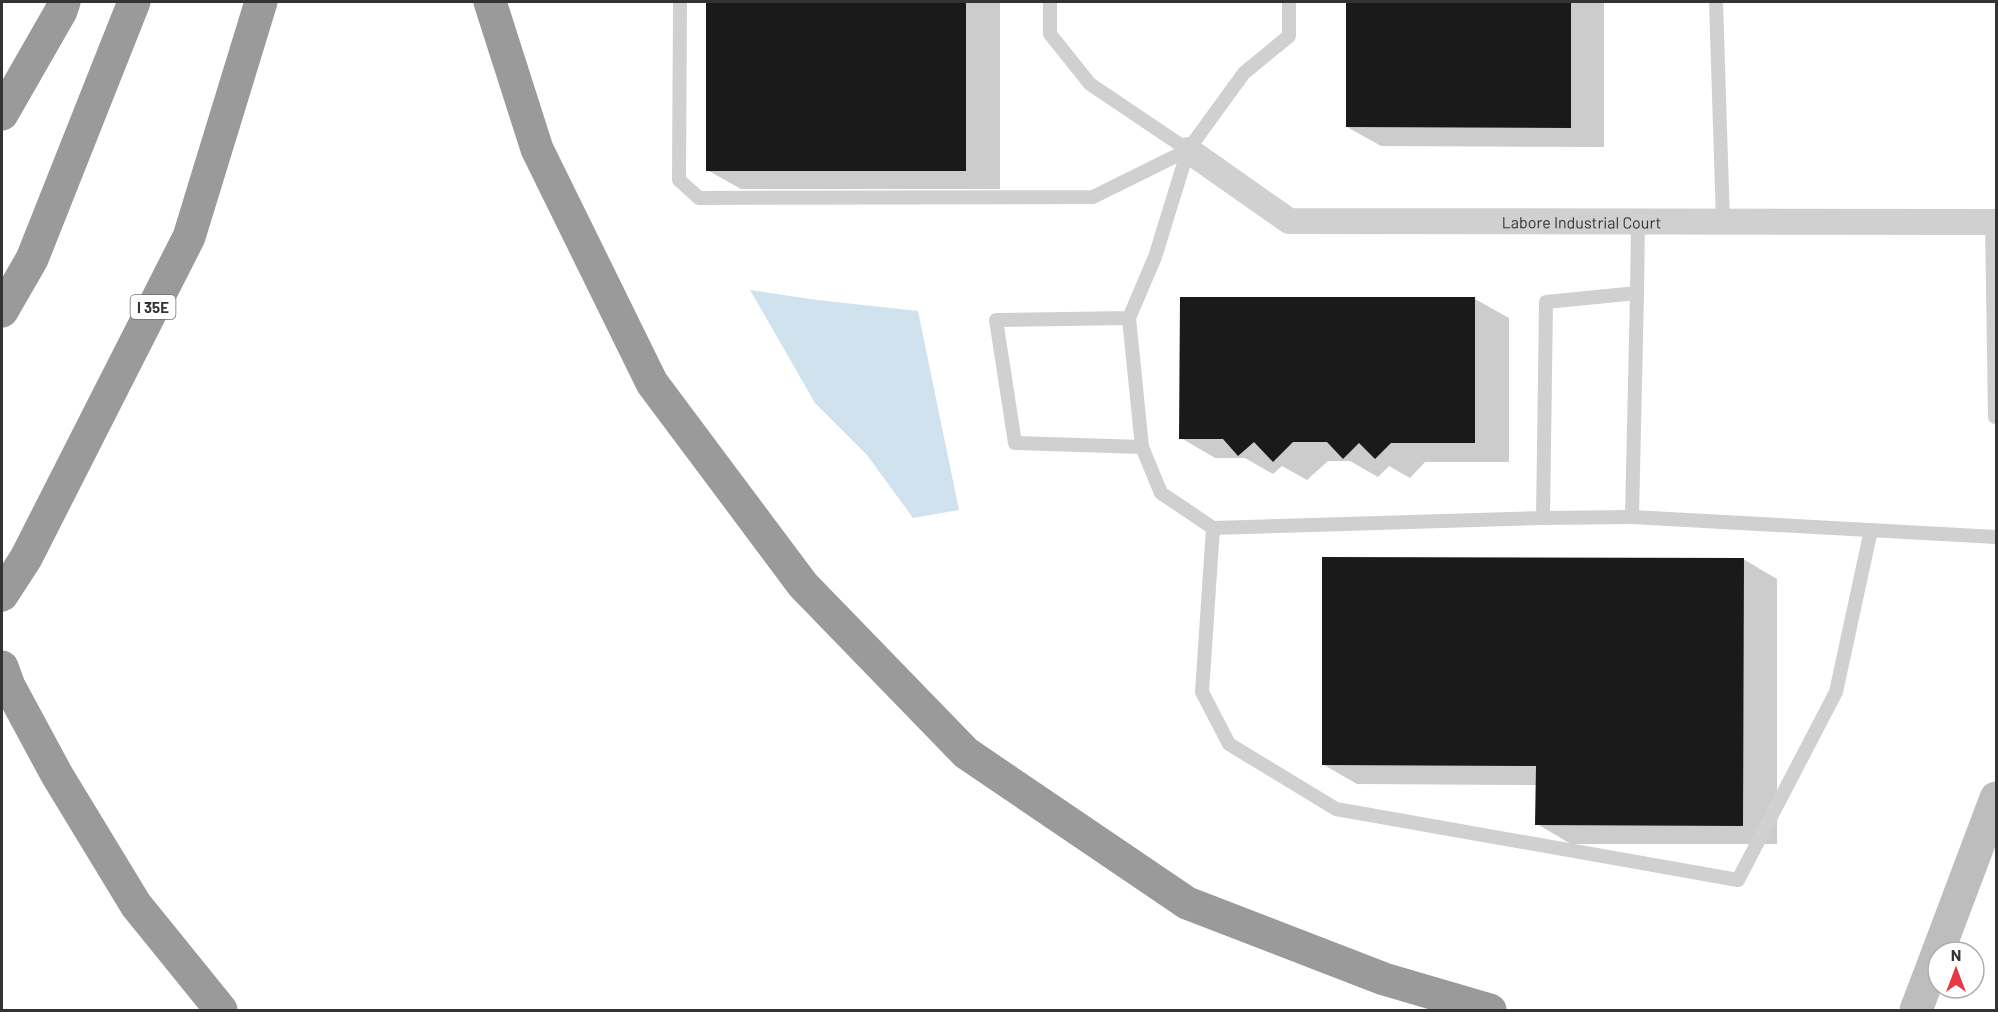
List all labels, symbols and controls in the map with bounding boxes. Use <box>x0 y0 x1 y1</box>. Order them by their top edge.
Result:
street label: Labore Industrial Court <box>1502 212 1661 231</box>
road number: I 35E <box>130 295 176 319</box>
north arrow <box>1926 940 1986 1000</box>
text: N <box>1951 945 1961 964</box>

